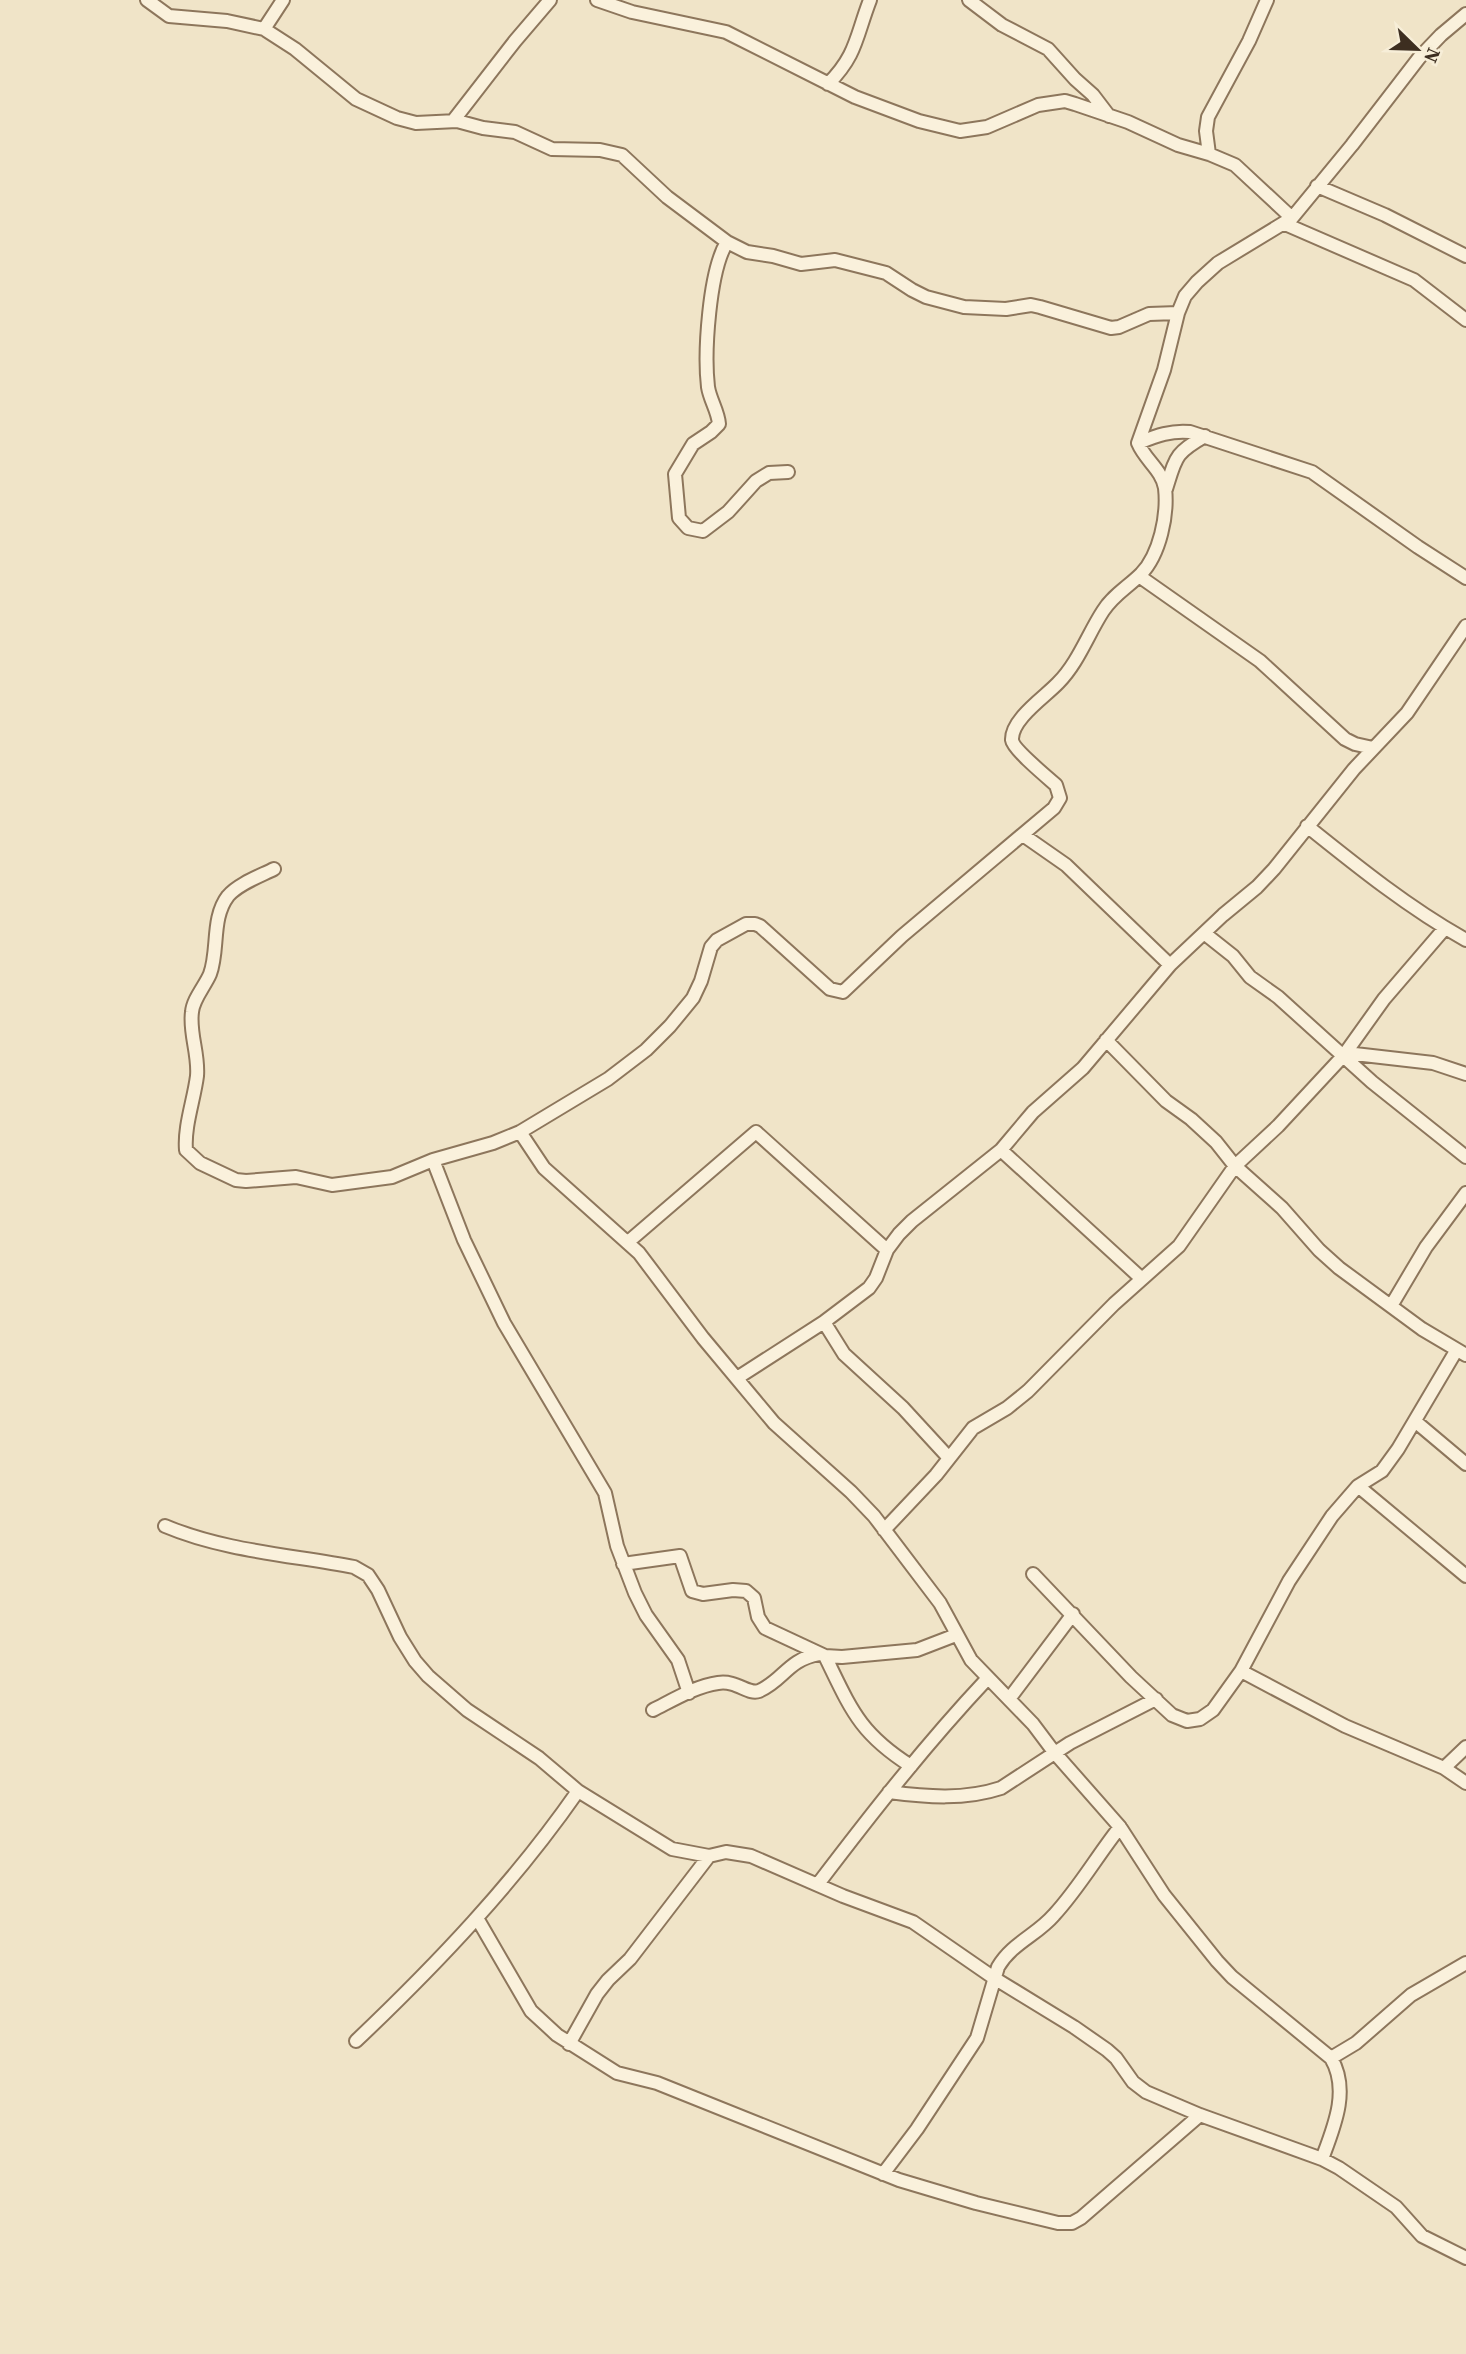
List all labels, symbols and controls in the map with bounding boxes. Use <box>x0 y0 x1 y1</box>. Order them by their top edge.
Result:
north arrow <box>1382 14 1452 84</box>
text: N <box>1418 44 1447 67</box>

